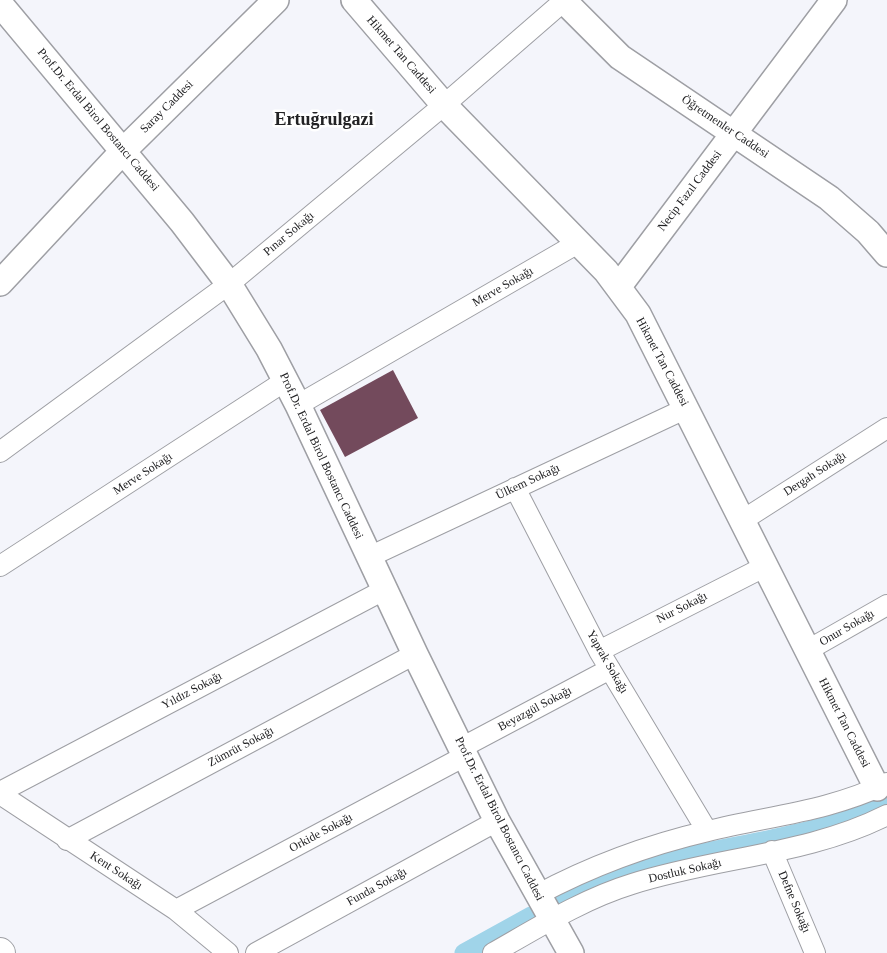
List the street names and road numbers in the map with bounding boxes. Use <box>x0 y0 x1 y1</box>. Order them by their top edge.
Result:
street label: Hikmet Tan Caddesi <box>363 13 439 97</box>
street label: Prof.Dr. Erdal Birol Bostancı Caddesi <box>34 46 162 194</box>
street label: Saray Caddesi <box>138 78 196 136</box>
street label: Öğretmenler Caddesi <box>679 92 771 162</box>
street label: Necip Fazıl Caddesi <box>655 148 725 234</box>
street label: Pınar Sokağı <box>261 209 317 259</box>
street label: Merve Sokağı <box>470 264 536 310</box>
street label: Hikmet Tan Caddesi <box>633 315 691 409</box>
street label: Prof.Dr. Erdal Birol Bostancı Caddesi <box>276 370 366 542</box>
street label: Dergah Sokağı <box>781 449 849 499</box>
street label: Merve Sokağı <box>111 450 175 498</box>
street label: Ülkem Sokağı <box>494 461 562 503</box>
street label: Nur Sokağı <box>654 589 710 627</box>
street label: Onur Sokağı <box>817 607 877 649</box>
street label: Yaprak Sokağı <box>583 628 631 696</box>
street label: Yıldız Sokağı <box>159 669 225 713</box>
street label: Hikmet Tan Caddesi <box>815 676 873 770</box>
street label: Beyazgül Sokağı <box>496 683 574 735</box>
street label: Zümrüt Sokağı <box>206 724 276 770</box>
street label: Prof.Dr. Erdal Birol Bostancı Caddesi <box>451 735 547 903</box>
street label: Orkide Sokağı <box>287 810 355 856</box>
street label: Kent Sokağı <box>87 849 145 893</box>
street label: Dostluk Sokağı <box>647 856 723 886</box>
street label: Funda Sokağı <box>345 865 409 909</box>
street label: Defne Sokağı <box>775 869 813 935</box>

